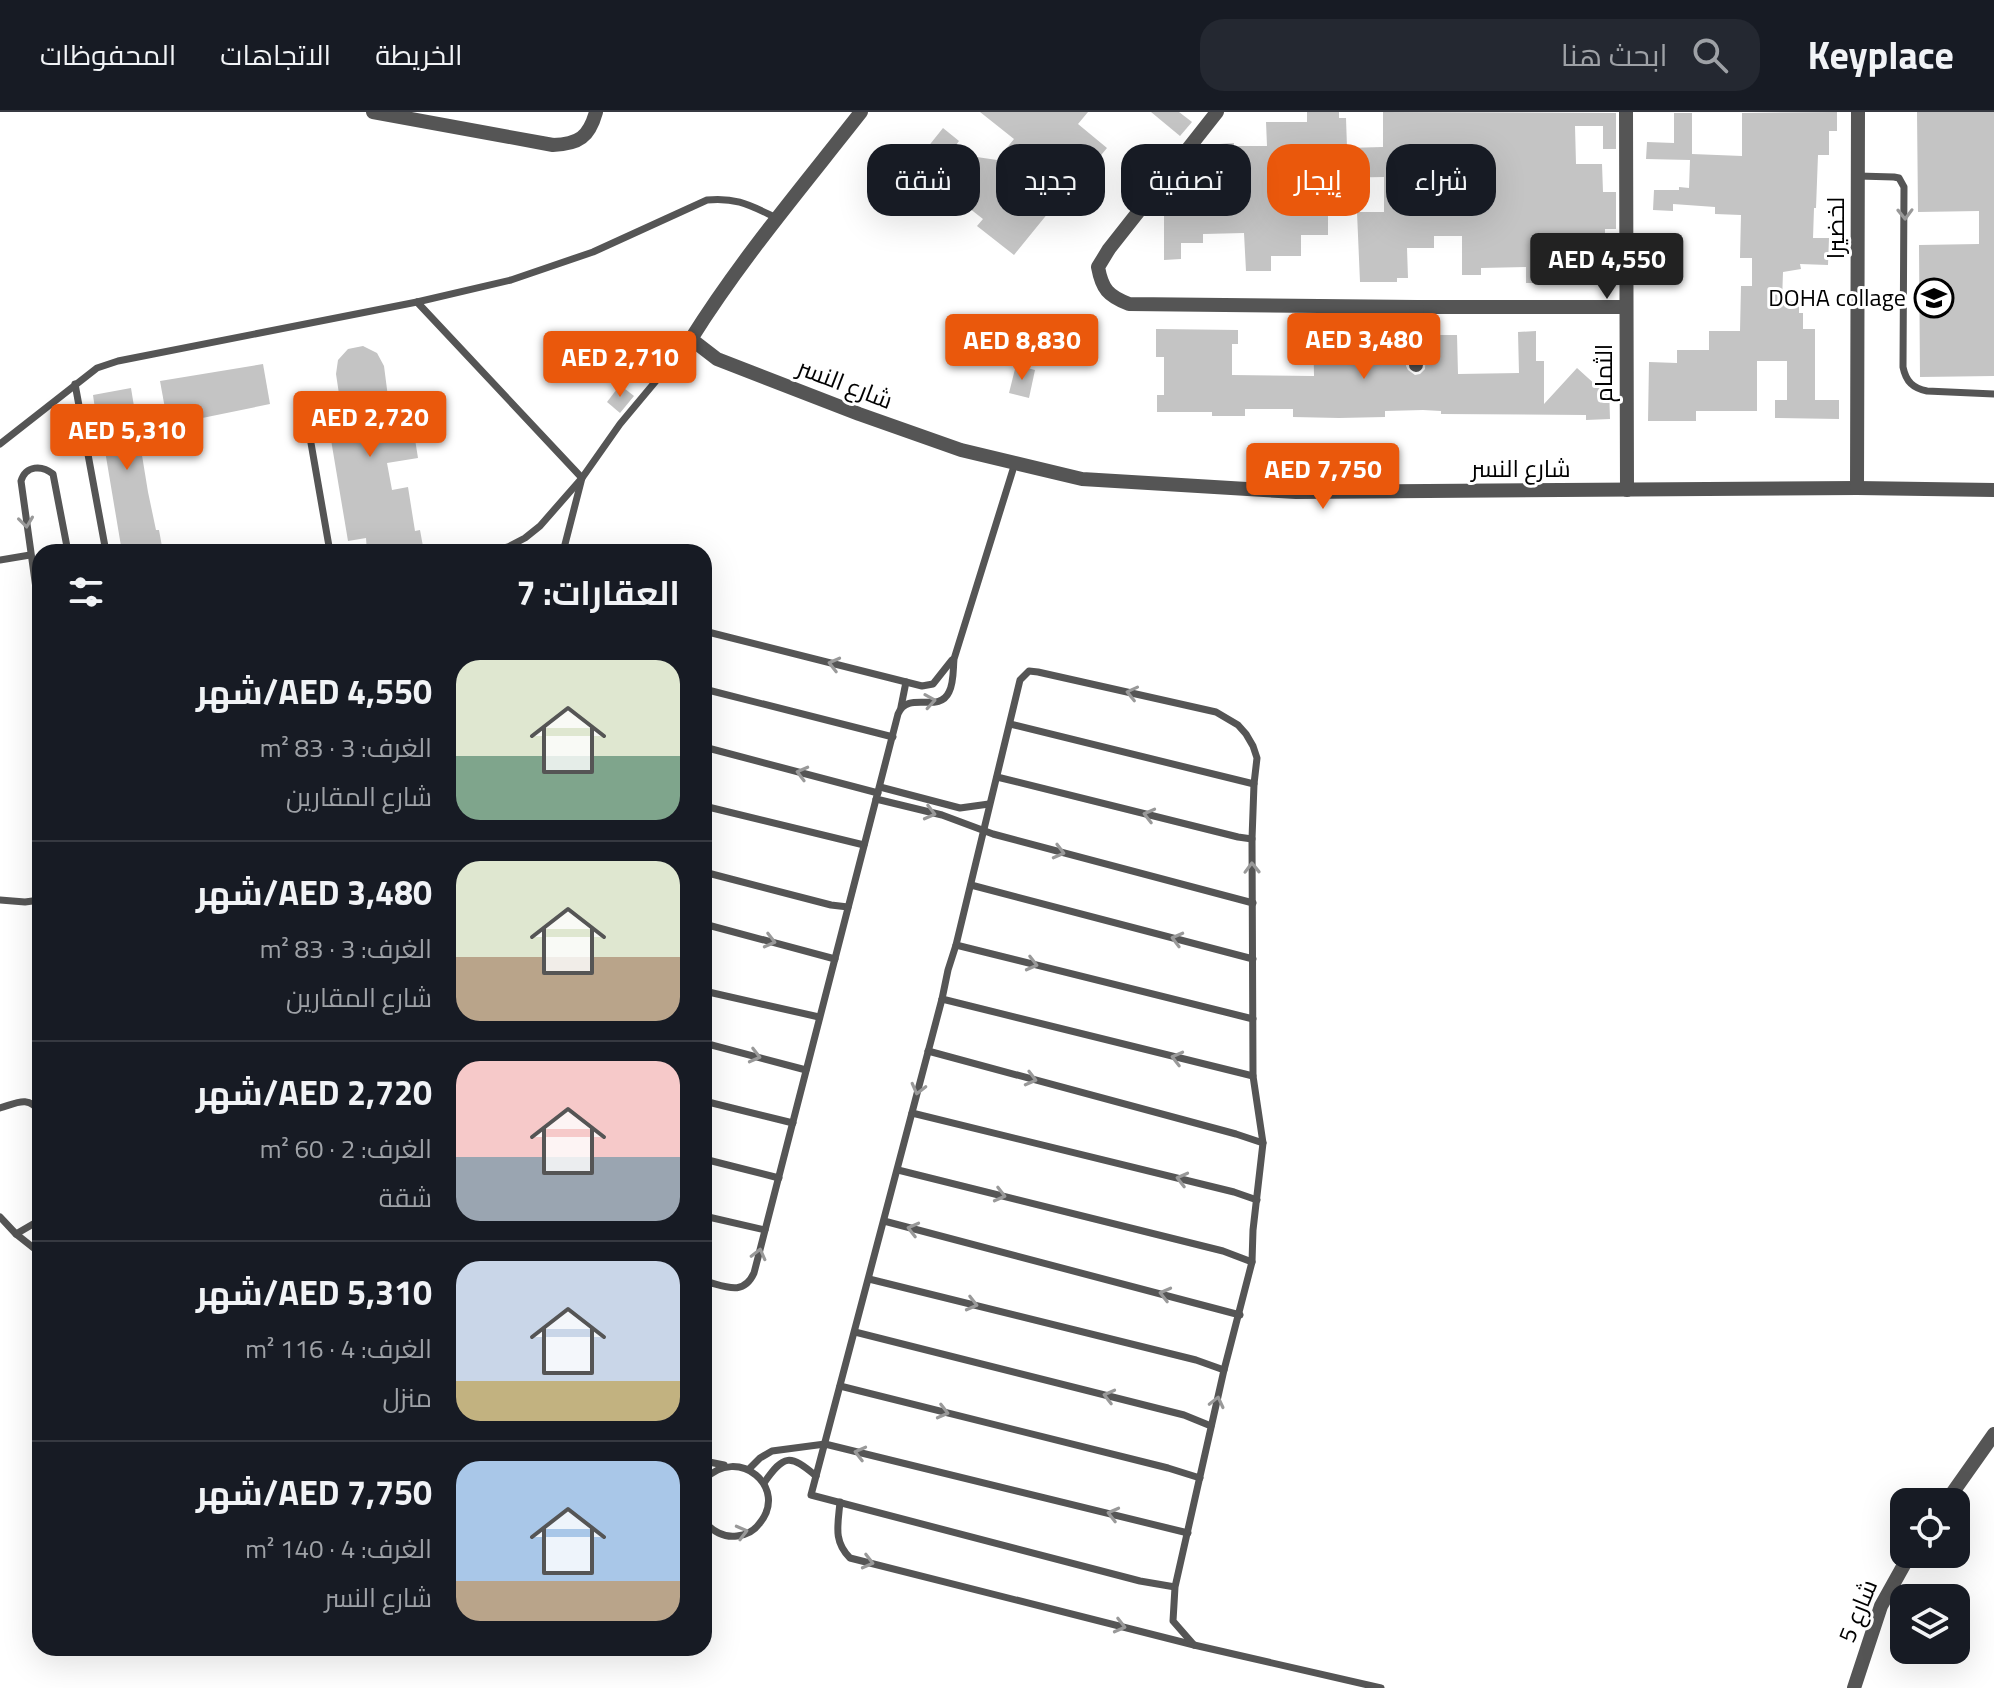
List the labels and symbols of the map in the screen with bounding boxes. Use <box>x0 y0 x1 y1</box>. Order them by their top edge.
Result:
street label: لخضيرا <box>1817 197 1853 259</box>
one-way arrow <box>1896 208 1914 221</box>
pin: AED 4,550 <box>1515 233 1699 301</box>
school or university icon: DOHA collage <box>1913 277 1955 319</box>
place label: DOHA collage <box>1768 279 1906 315</box>
pin: AED 3,480 <box>1272 313 1456 381</box>
pin: AED 8,830 <box>930 314 1114 382</box>
pin: AED 2,710 <box>528 331 712 399</box>
street label: الثمام <box>1585 344 1621 402</box>
street label: شارع النسر <box>791 348 898 418</box>
pin: AED 2,720 <box>278 391 462 459</box>
pin: AED 5,310 <box>35 404 219 472</box>
pin: AED 7,750 <box>1231 443 1415 511</box>
street label: شارع النسر <box>1469 450 1571 486</box>
one-way arrow <box>17 515 34 529</box>
one-way arrow <box>828 656 842 673</box>
one-way arrow <box>1126 685 1139 702</box>
one-way arrow <box>923 693 937 710</box>
one-way arrow <box>796 765 810 782</box>
one-way arrow <box>923 803 937 820</box>
one-way arrow <box>1142 808 1156 825</box>
one-way arrow <box>1051 842 1065 859</box>
one-way arrow <box>1244 861 1261 874</box>
one-way arrow <box>1171 931 1185 948</box>
one-way arrow <box>762 932 776 949</box>
one-way arrow <box>1025 954 1038 971</box>
one-way arrow <box>748 1047 762 1064</box>
one-way arrow <box>1170 1050 1184 1067</box>
one-way arrow <box>1023 1069 1037 1086</box>
one-way arrow <box>911 1082 928 1096</box>
one-way arrow <box>1176 1171 1190 1188</box>
one-way arrow <box>993 1186 1007 1203</box>
one-way arrow <box>906 1221 920 1238</box>
one-way arrow <box>750 1248 767 1262</box>
one-way arrow <box>1158 1286 1172 1303</box>
one-way arrow <box>964 1295 978 1312</box>
one-way arrow <box>1103 1389 1117 1406</box>
one-way arrow <box>1207 1395 1224 1409</box>
one-way arrow <box>936 1402 950 1419</box>
one-way arrow <box>854 1445 867 1462</box>
one-way arrow <box>1106 1506 1120 1523</box>
one-way arrow <box>735 1525 748 1542</box>
one-way arrow <box>860 1553 874 1570</box>
street label: شارع 5 <box>1828 1574 1886 1648</box>
one-way arrow <box>1112 1617 1126 1634</box>

